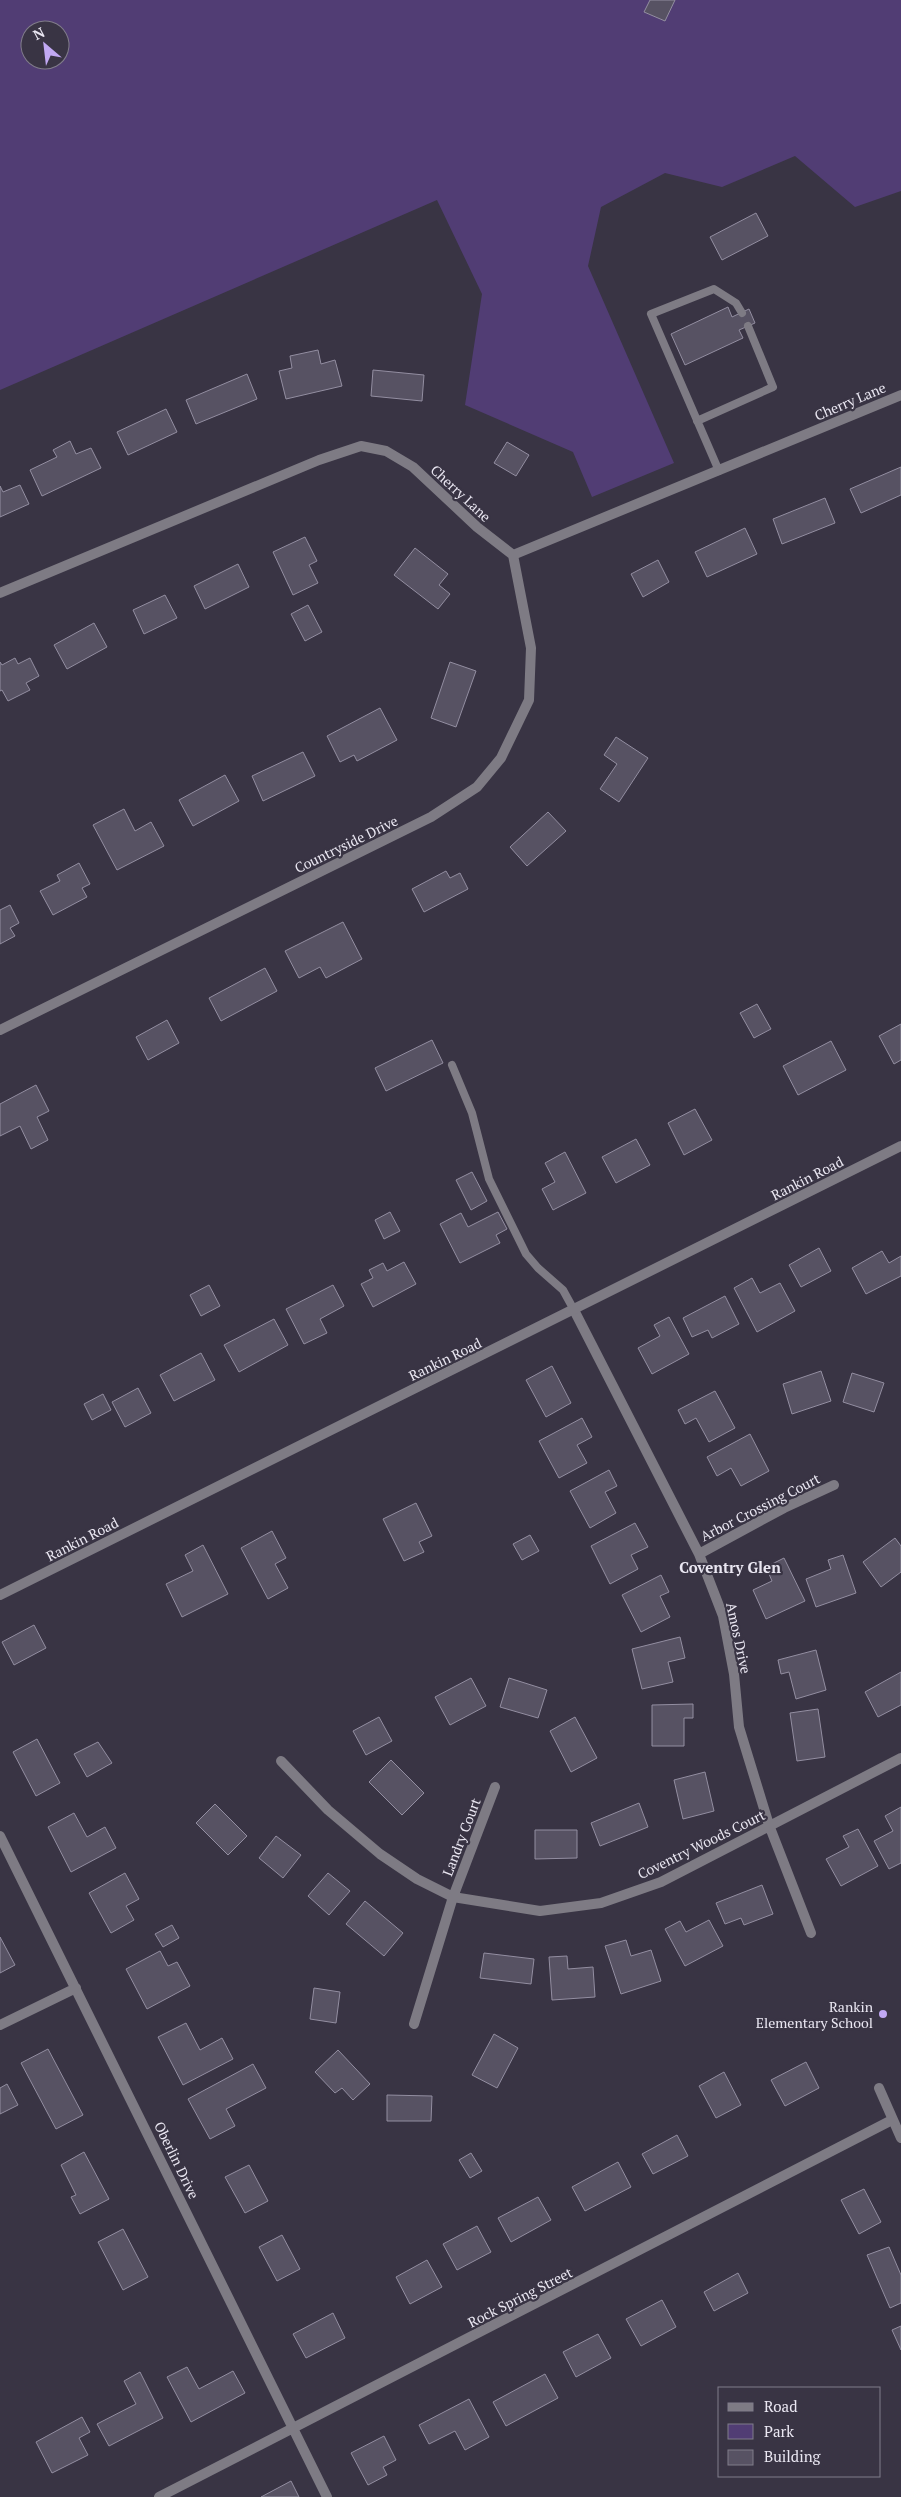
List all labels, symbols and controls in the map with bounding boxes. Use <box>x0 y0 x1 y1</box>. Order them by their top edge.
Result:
north arrow <box>20 20 70 70</box>
text: N <box>30 22 48 44</box>
street label: Cherry Lane <box>811 377 889 425</box>
street label: Cherry Lane <box>427 460 495 526</box>
street label: Countryside Drive <box>291 811 401 877</box>
street label: Rankin Road <box>768 1152 847 1204</box>
street label: Rankin Road <box>405 1333 485 1385</box>
street label: Arbor Crossing Court <box>697 1468 824 1545</box>
street label: Rankin Road <box>43 1513 122 1565</box>
district label: Coventry Glen <box>679 1557 781 1577</box>
street label: Amos Drive <box>722 1601 756 1675</box>
street label: Landry Court <box>437 1795 485 1879</box>
street label: Coventry Woods Court <box>634 1805 769 1883</box>
place label: Rankin Elementary School <box>756 1997 874 2032</box>
marker: Rankin Elementary School <box>877 2008 889 2020</box>
street label: Oberlin Drive <box>150 2118 204 2202</box>
street label: Rock Spring Street <box>464 2262 576 2332</box>
legend <box>718 2387 881 2477</box>
text: Road <box>764 2396 797 2416</box>
text: Park <box>764 2421 794 2441</box>
text: Building <box>764 2446 822 2466</box>

